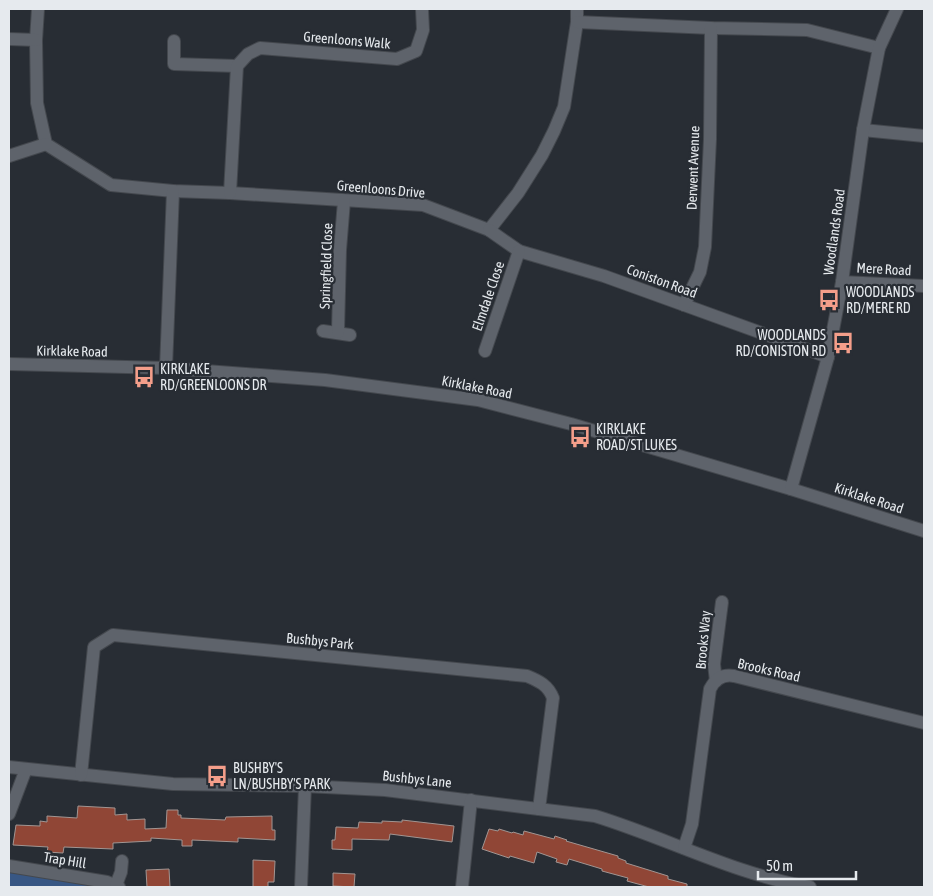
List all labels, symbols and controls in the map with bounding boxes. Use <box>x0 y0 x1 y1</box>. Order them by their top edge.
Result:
street label: Greenloons Walk <box>303 28 391 52</box>
street label: Derwent Avenue <box>684 126 702 210</box>
street label: Greenloons Drive <box>336 177 426 201</box>
street label: Woodlands Road <box>820 188 848 276</box>
street label: Springfield Close <box>317 223 335 309</box>
street label: Elmdale Close <box>469 259 507 333</box>
street label: Mere Road <box>856 260 912 278</box>
street label: Coniston Road <box>625 261 699 301</box>
place label: WOODLANDS RD/MERE RD <box>846 284 915 316</box>
bus stop icon: WOODLANDS RD/MERE RD <box>816 287 842 313</box>
place label: WOODLANDS RD/CONISTON RD <box>735 327 826 359</box>
bus stop icon: WOODLANDS RD/CONISTON RD <box>830 330 856 356</box>
street label: Kirklake Road <box>36 342 108 360</box>
place label: KIRKLAKE RD/GREENLOONS DR <box>160 361 267 393</box>
bus stop icon: KIRKLAKE RD/GREENLOONS DR <box>131 364 157 390</box>
street label: Kirklake Road <box>440 372 514 402</box>
place label: KIRKLAKE ROAD/ST LUKES <box>596 421 677 453</box>
bus stop icon: KIRKLAKE ROAD/ST LUKES <box>567 424 593 450</box>
street label: Kirklake Road <box>833 479 905 517</box>
street label: Brooks Way <box>692 610 714 670</box>
street label: Bushbys Park <box>286 630 354 652</box>
street label: Brooks Road <box>736 655 802 685</box>
place label: BUSHBY'S LN/BUSHBY'S PARK <box>233 760 330 792</box>
bus stop icon: BUSHBY'S LN/BUSHBY'S PARK <box>204 763 230 789</box>
street label: Bushbys Lane <box>382 767 452 791</box>
scale bar <box>758 848 856 880</box>
street label: Trap Hill <box>43 849 88 871</box>
text: 50 m <box>766 857 793 874</box>

